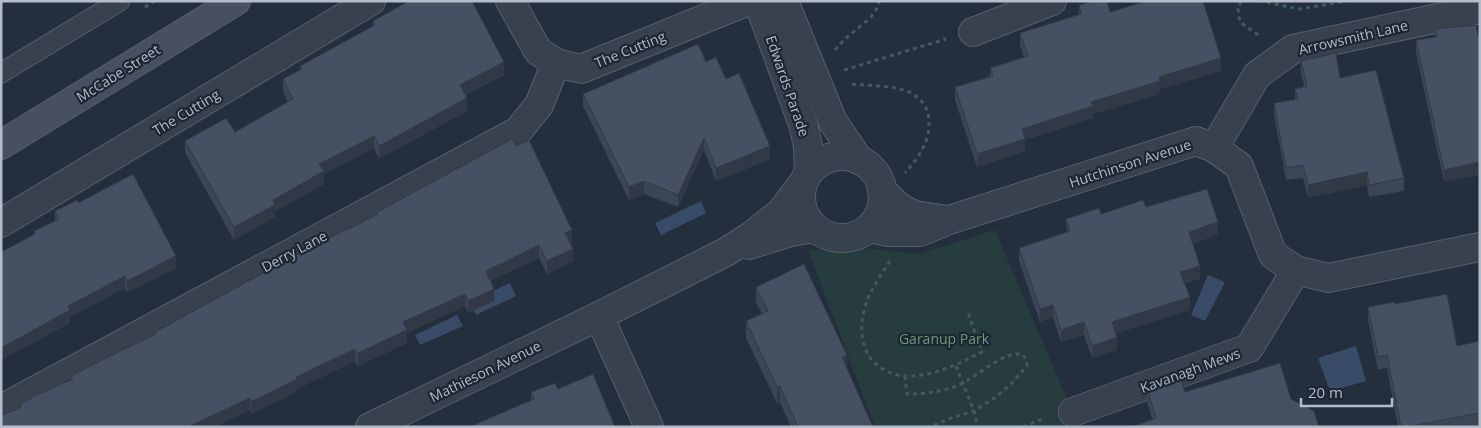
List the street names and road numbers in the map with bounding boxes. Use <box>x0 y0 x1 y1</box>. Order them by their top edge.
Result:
street label: Arrowsmith Lane <box>1297 15 1410 59</box>
street label: The Cutting <box>592 26 669 72</box>
street label: Edwards Parade <box>762 33 814 139</box>
street label: McCabe Street <box>73 40 163 106</box>
street label: The Cutting <box>149 84 223 139</box>
street label: Hutchinson Avenue <box>1066 134 1194 192</box>
street label: Derry Lane <box>258 226 330 276</box>
street label: Mathieson Avenue <box>426 336 544 406</box>
street label: Kavanagh Mews <box>1137 343 1243 397</box>

